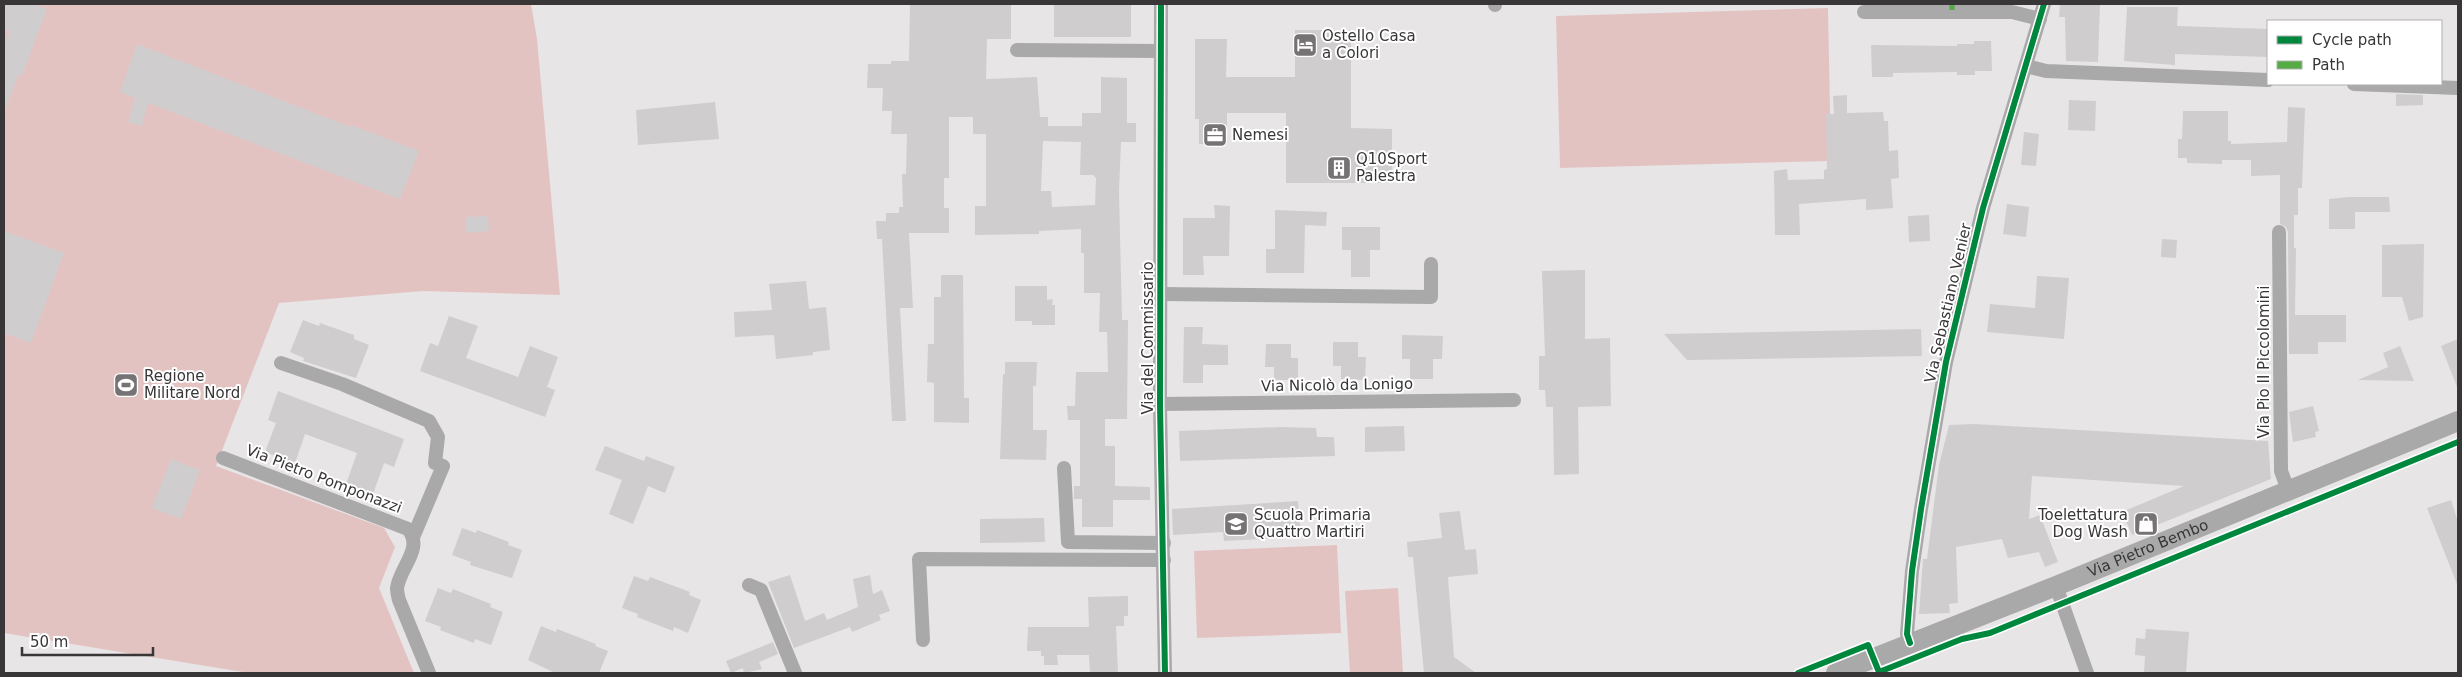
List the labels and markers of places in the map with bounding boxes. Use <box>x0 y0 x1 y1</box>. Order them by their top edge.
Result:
place label: Ostello Casa a Colori <box>1322 27 1416 62</box>
hotel icon: Ostello Casa a Colori <box>1292 32 1318 58</box>
office icon: Nemesi <box>1202 122 1228 148</box>
place label: Nemesi <box>1232 126 1288 144</box>
place label: Q10Sport Palestra <box>1356 150 1427 185</box>
building icon: Q10Sport Palestra <box>1326 155 1352 181</box>
place label: Regione Militare Nord <box>144 367 240 402</box>
sports icon: Regione Militare Nord <box>113 372 139 398</box>
place label: Scuola Primaria Quattro Martiri <box>1254 506 1371 541</box>
place label: Toelettatura Dog Wash <box>2037 506 2128 541</box>
school or university icon: Scuola Primaria Quattro Martiri <box>1223 511 1249 537</box>
shop icon: Toelettatura Dog Wash <box>2133 511 2159 537</box>

